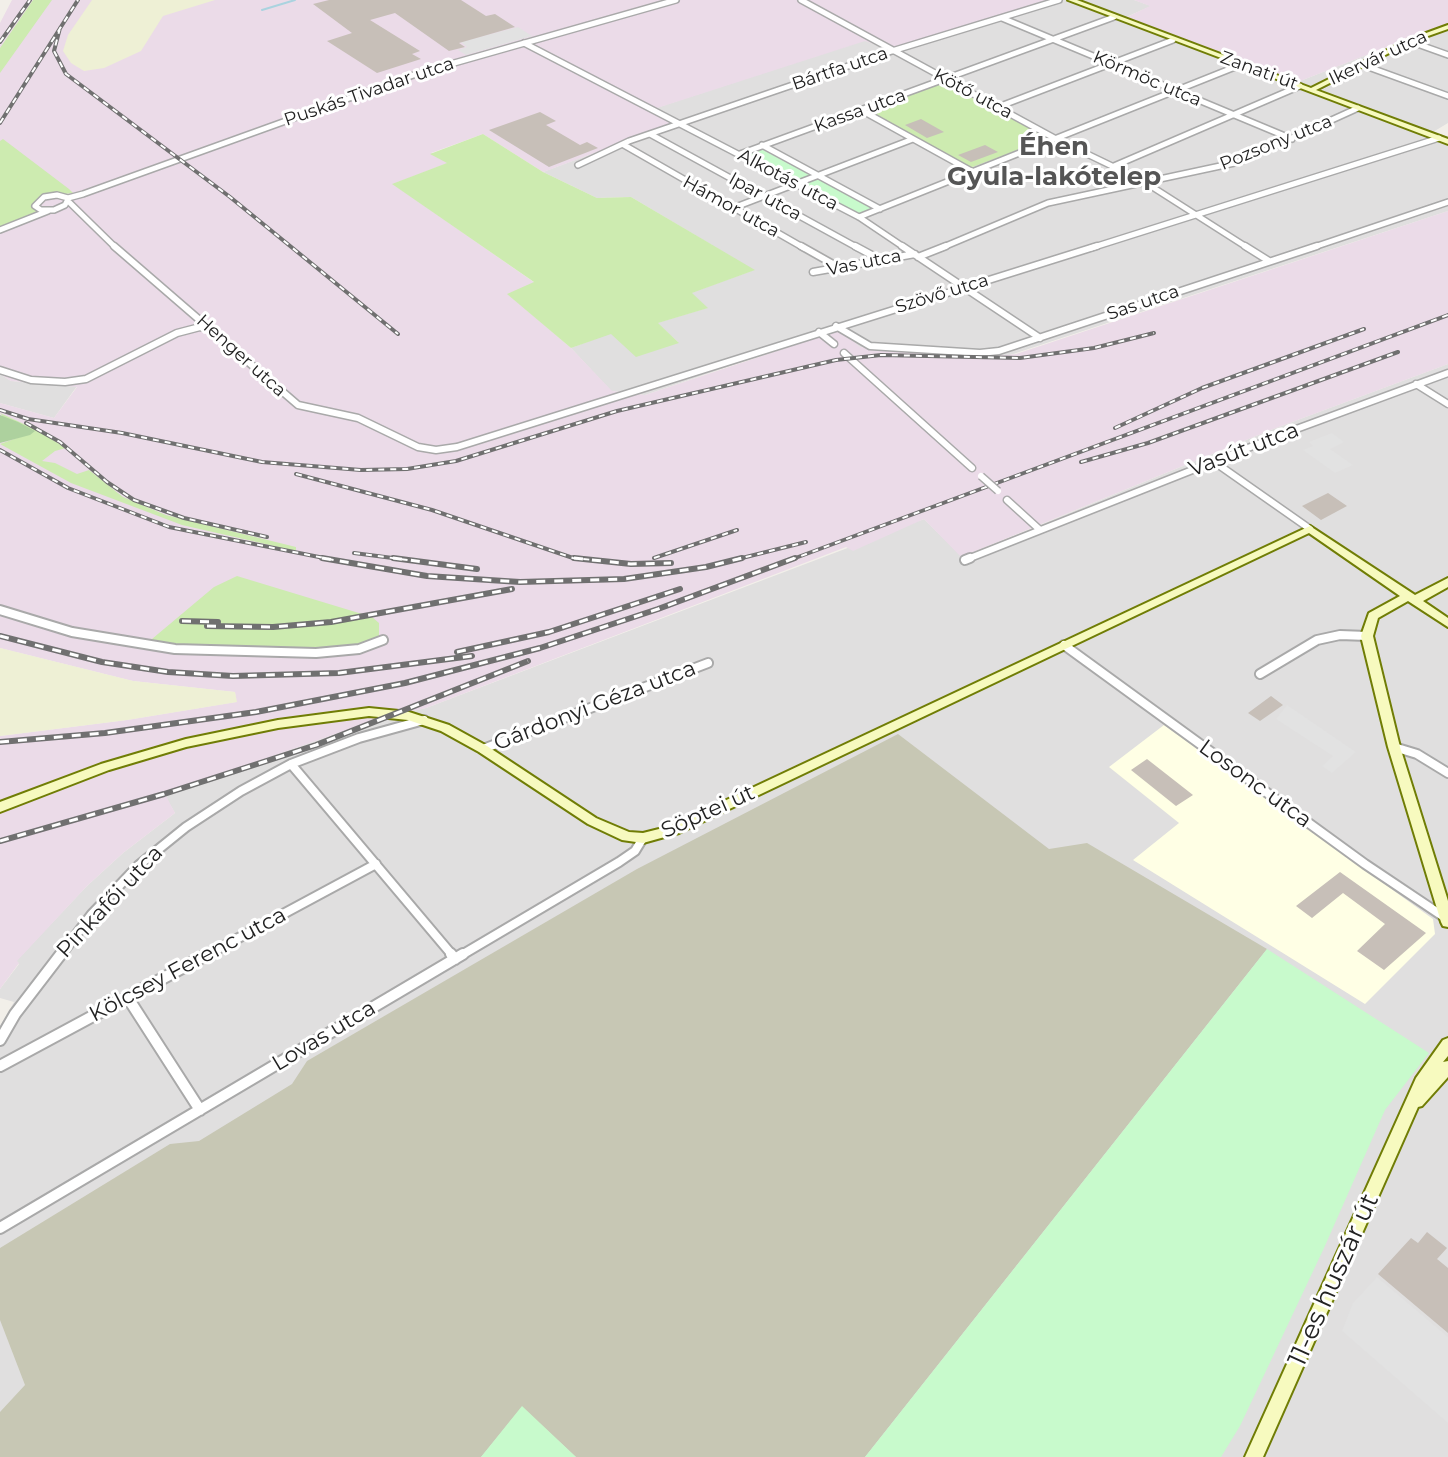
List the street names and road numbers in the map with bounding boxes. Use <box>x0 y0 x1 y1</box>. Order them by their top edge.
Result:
street label: Ikervár utca <box>1325 26 1431 90</box>
street label: Bártfa utca <box>789 42 891 96</box>
street label: Körmöc utca <box>1089 46 1205 112</box>
street label: Zanati út <box>1217 47 1301 95</box>
street label: Puskás Tivadar utca <box>281 53 457 131</box>
street label: Kötő utca <box>930 64 1016 124</box>
street label: Kassa utca <box>811 84 909 138</box>
street label: Pozsony utca <box>1217 111 1335 175</box>
street label: Alkotás utca <box>734 145 842 215</box>
street label: Ipar utca <box>725 168 805 226</box>
street label: Hámor utca <box>679 172 783 242</box>
street label: Vas utca <box>825 245 903 281</box>
street label: Szövő utca <box>893 270 991 318</box>
street label: Sas utca <box>1104 281 1182 325</box>
street label: Henger utca <box>192 310 290 402</box>
street label: Vasút utca <box>1185 417 1303 483</box>
street label: Gárdonyi Géza utca <box>490 655 700 757</box>
street label: Losonc utca <box>1194 734 1316 834</box>
street label: Söptei út <box>657 780 759 844</box>
street label: Pinkafői utca <box>51 840 169 964</box>
street label: Kölcsey Ferenc utca <box>85 902 291 1028</box>
street label: Lovas utca <box>268 995 380 1077</box>
street label: 11-es huszár út <box>1282 1189 1386 1371</box>

